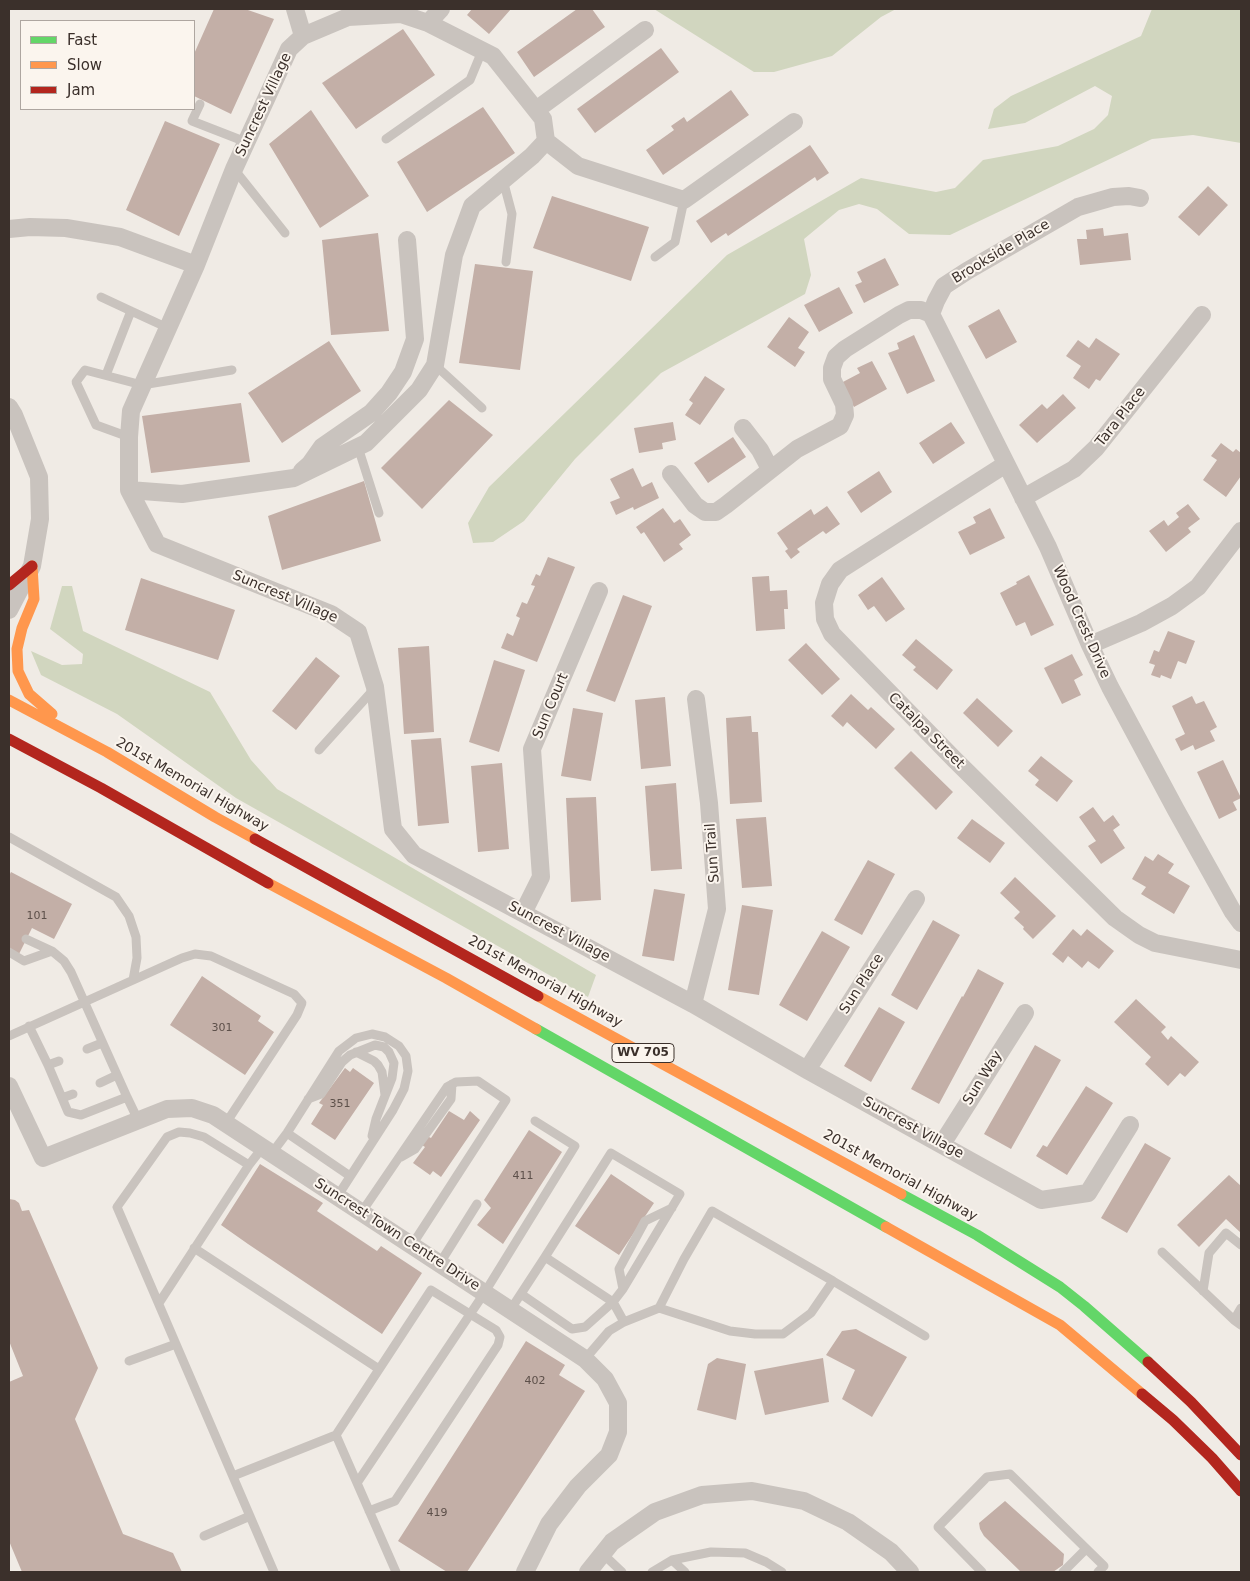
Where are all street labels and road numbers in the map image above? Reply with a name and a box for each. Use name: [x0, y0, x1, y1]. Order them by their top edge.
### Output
street label: Suncrest Village: [233, 50, 295, 160]
street label: Brookside Place: [949, 216, 1053, 288]
street label: Tara Place: [1093, 384, 1149, 450]
street label: Wood Crest Drive: [1049, 563, 1113, 681]
street label: Suncrest Village: [230, 567, 340, 627]
street label: Sun Court: [530, 671, 572, 741]
street label: Catalpa Street: [884, 689, 968, 773]
street label: 201st Memorial Highway: [112, 734, 272, 836]
street label: Sun Trail: [703, 823, 723, 883]
street label: Suncrest Village: [505, 898, 613, 966]
street label: 201st Memorial Highway: [465, 932, 625, 1032]
street label: Sun Place: [836, 951, 888, 1017]
road number: WV 705: [612, 1044, 674, 1062]
street label: Sun Way: [960, 1048, 1006, 1108]
street label: Suncrest Village: [860, 1093, 966, 1163]
street label: 201st Memorial Highway: [820, 1126, 980, 1226]
street label: Suncrest Town Centre Drive: [311, 1175, 483, 1295]

